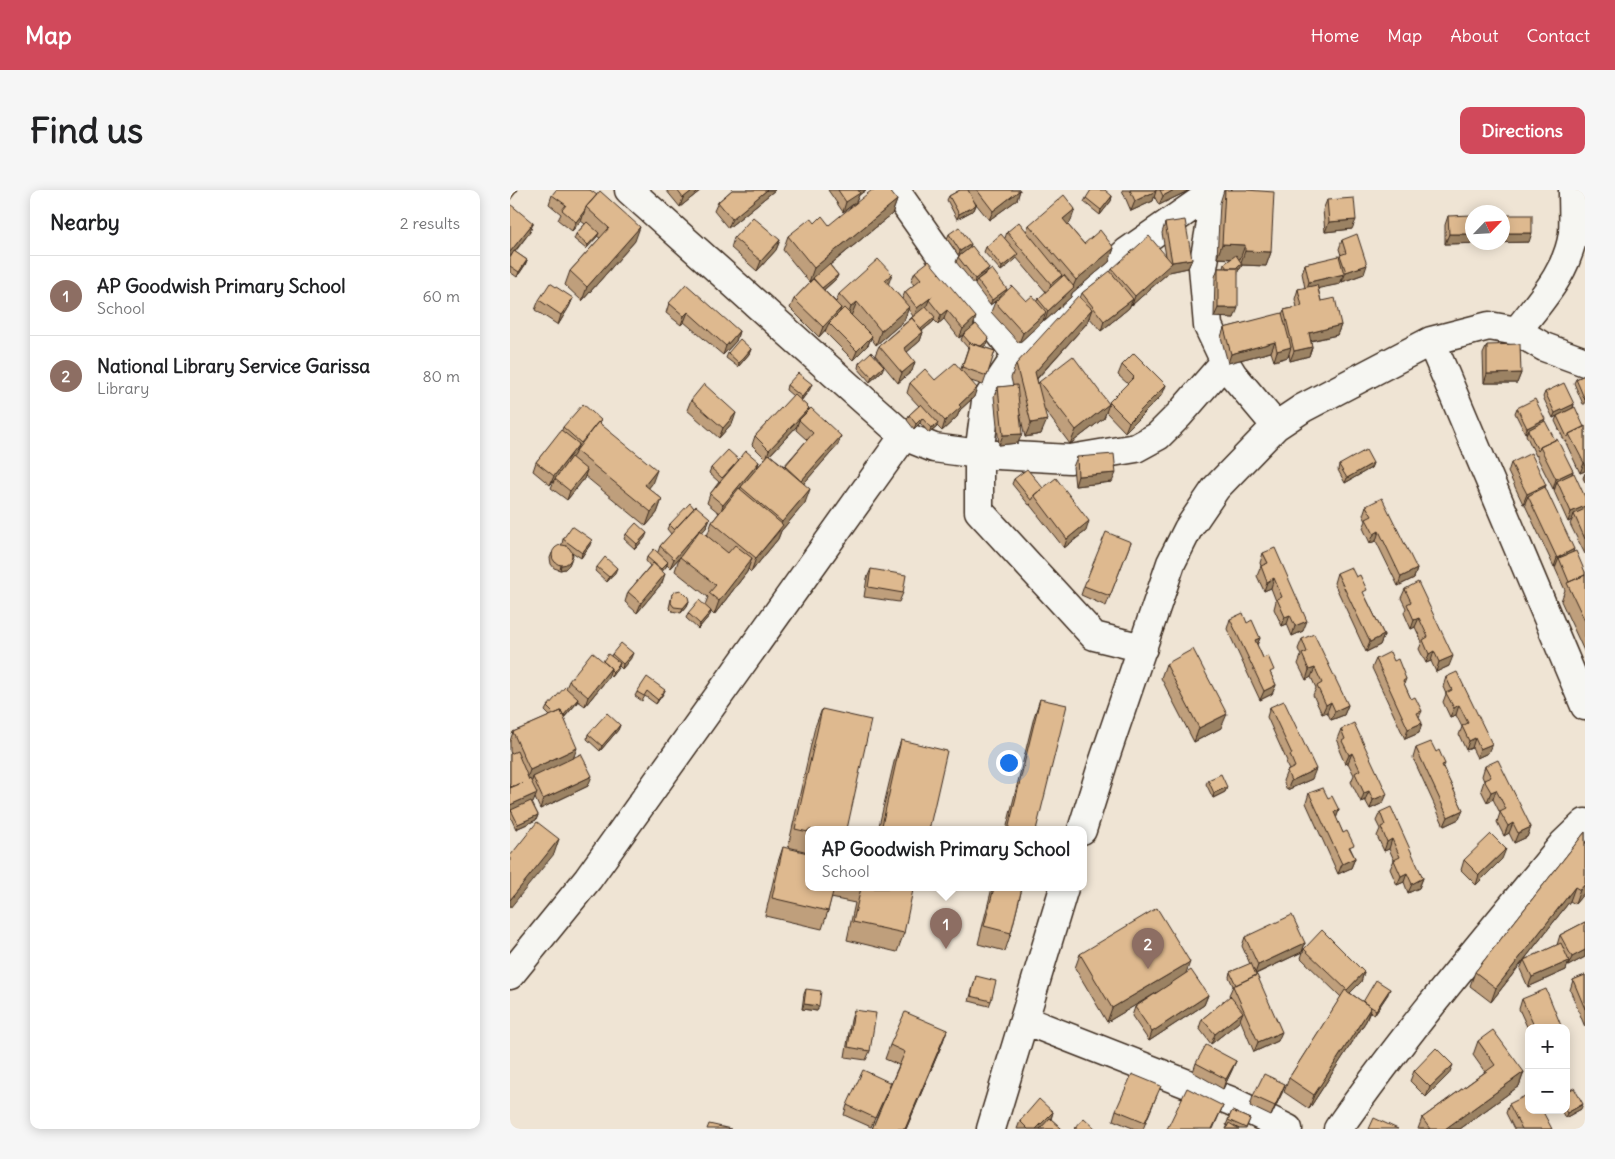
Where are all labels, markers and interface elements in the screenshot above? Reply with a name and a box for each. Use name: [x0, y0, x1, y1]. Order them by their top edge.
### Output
text: Map: [25, 20, 72, 50]
text: Home: [1311, 24, 1359, 47]
text: Map: [1387, 24, 1422, 47]
text: About: [1450, 24, 1498, 47]
text: Contact: [1526, 24, 1590, 47]
button: Directions: [1460, 107, 1585, 154]
text: Find us: [30, 108, 143, 152]
north arrow: [1465, 205, 1510, 250]
text: Nearby: [50, 209, 120, 236]
text: 2 results: [400, 213, 460, 233]
text: AP Goodwish Primary School: [97, 274, 346, 298]
text: 1: [63, 286, 69, 306]
text: 60 m: [422, 286, 460, 306]
text: School: [97, 298, 145, 318]
text: National Library Service Garissa: [97, 354, 370, 378]
text: 2: [62, 366, 70, 386]
text: 80 m: [422, 366, 460, 386]
text: Library: [97, 378, 149, 398]
your location: [996, 750, 1022, 776]
popup: [805, 826, 1087, 891]
text: AP Goodwish Primary School: [822, 837, 1070, 861]
text: School: [822, 861, 870, 881]
pin: 1: [930, 908, 962, 949]
pin: 2: [1132, 928, 1164, 969]
map controls: [1525, 1024, 1570, 1114]
button: +: [1525, 1024, 1570, 1069]
button: −: [1525, 1069, 1570, 1114]

